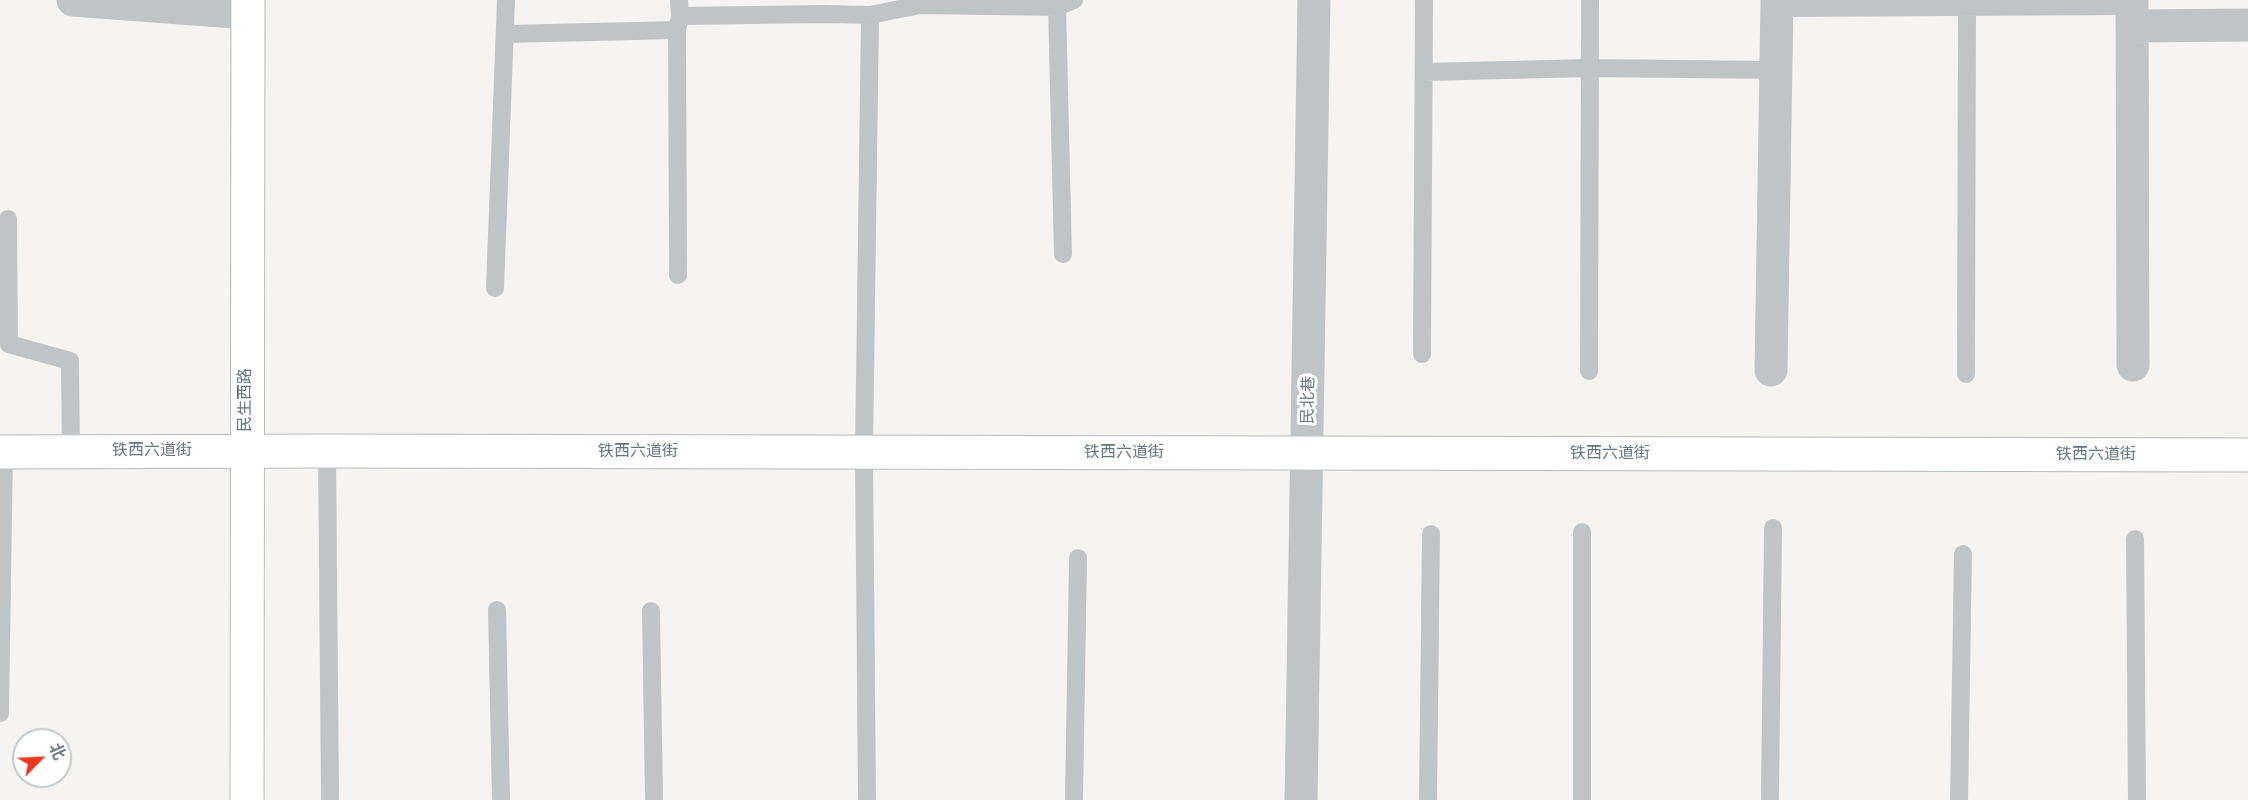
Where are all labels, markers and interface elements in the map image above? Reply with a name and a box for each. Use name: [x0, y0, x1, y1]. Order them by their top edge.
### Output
street label: 民生西路: [236, 368, 256, 432]
street label: 民北巷: [1299, 376, 1319, 424]
street label: 铁西六道街: [112, 441, 192, 461]
street label: 铁西六道街: [598, 442, 678, 462]
street label: 铁西六道街: [1084, 443, 1164, 463]
street label: 铁西六道街: [1570, 444, 1650, 464]
street label: 铁西六道街: [2056, 445, 2136, 465]
north arrow: [12, 728, 72, 788]
text: 北: [45, 740, 69, 762]

